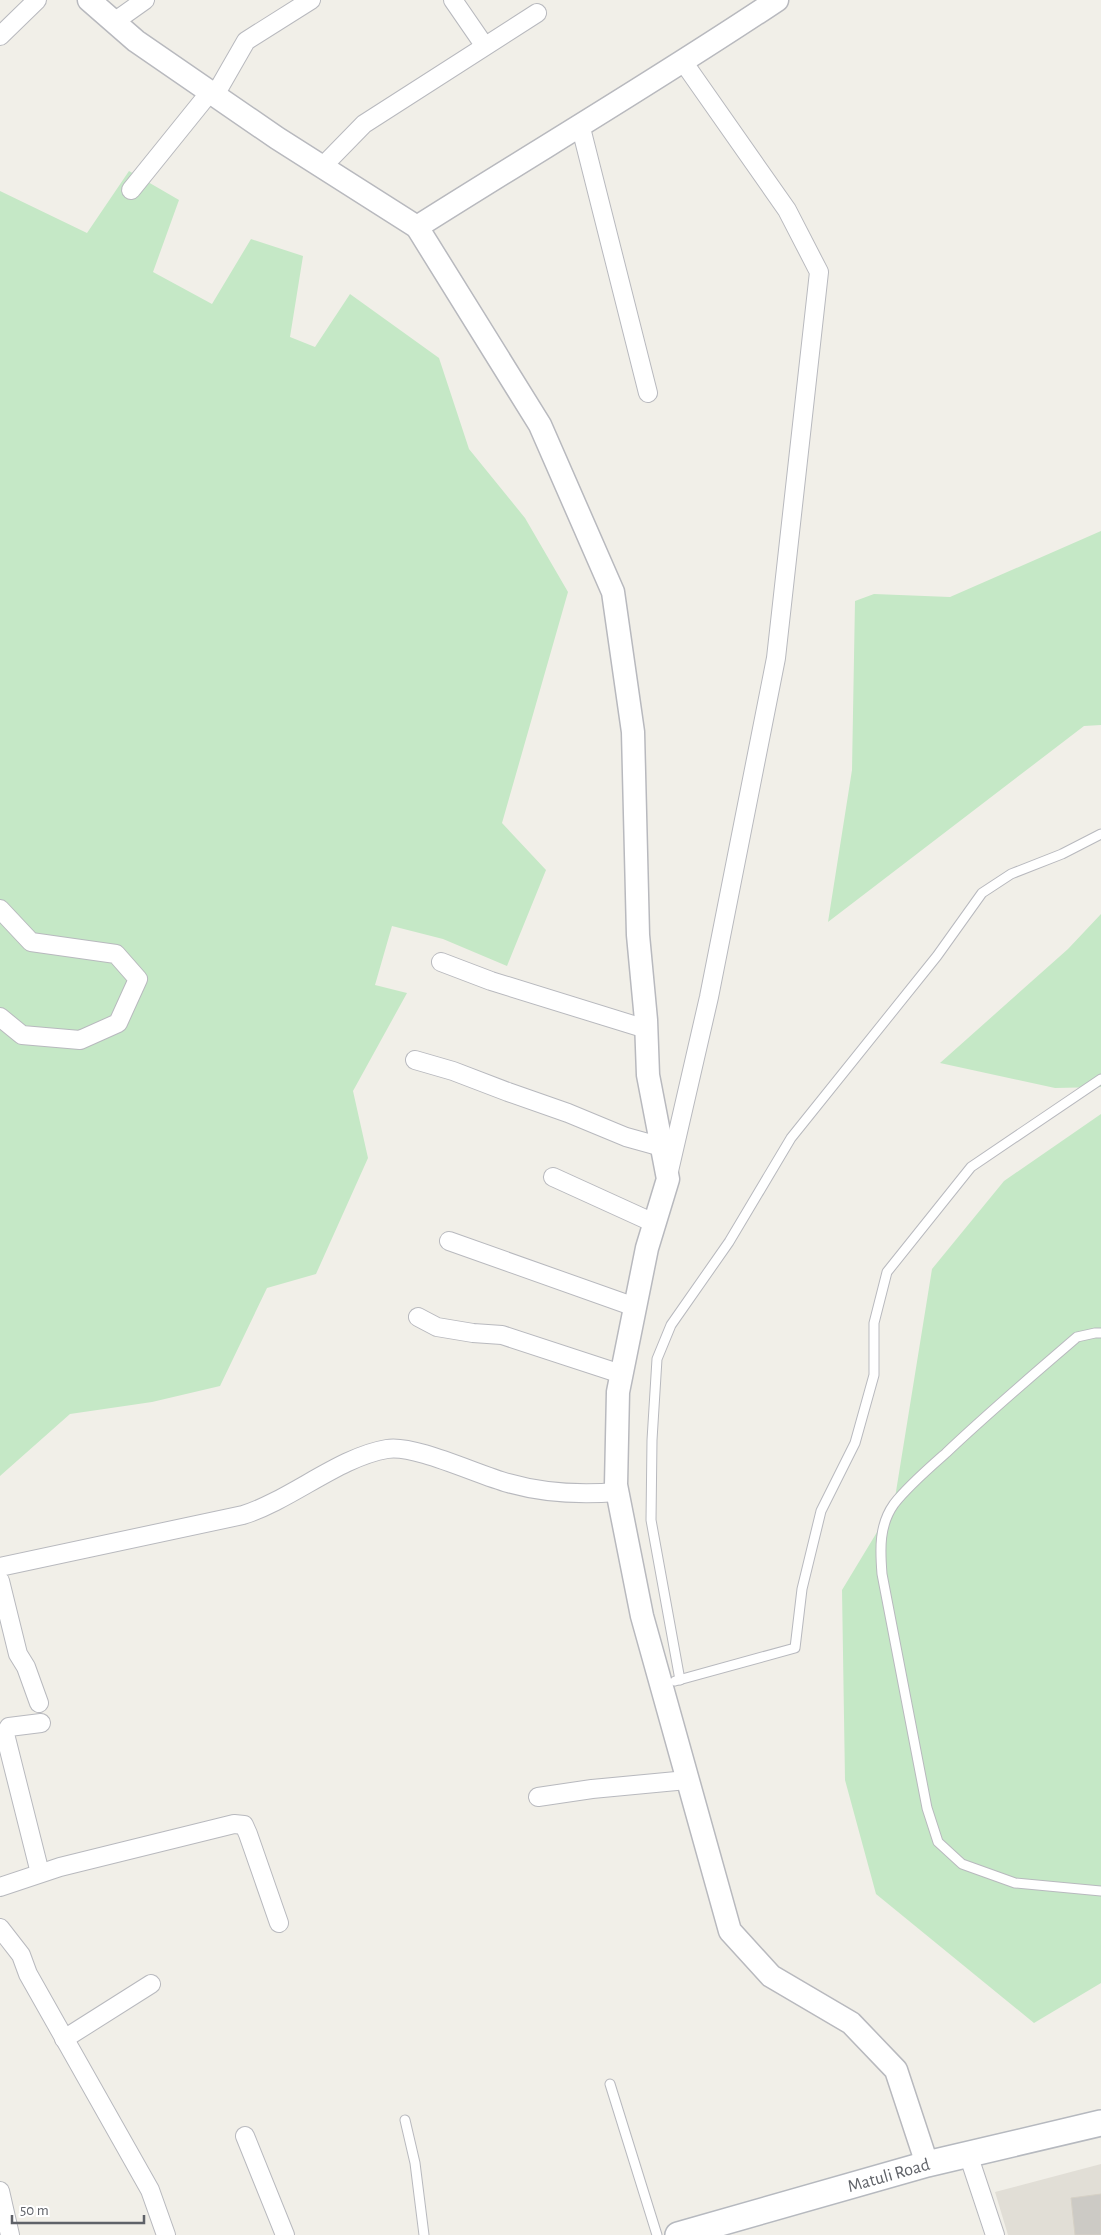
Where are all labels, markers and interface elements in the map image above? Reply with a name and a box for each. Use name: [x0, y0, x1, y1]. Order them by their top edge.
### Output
street label: Matuli Road: [846, 2156, 932, 2196]
scale bar: [12, 2192, 145, 2224]
text: 50 m: [20, 2203, 49, 2218]

